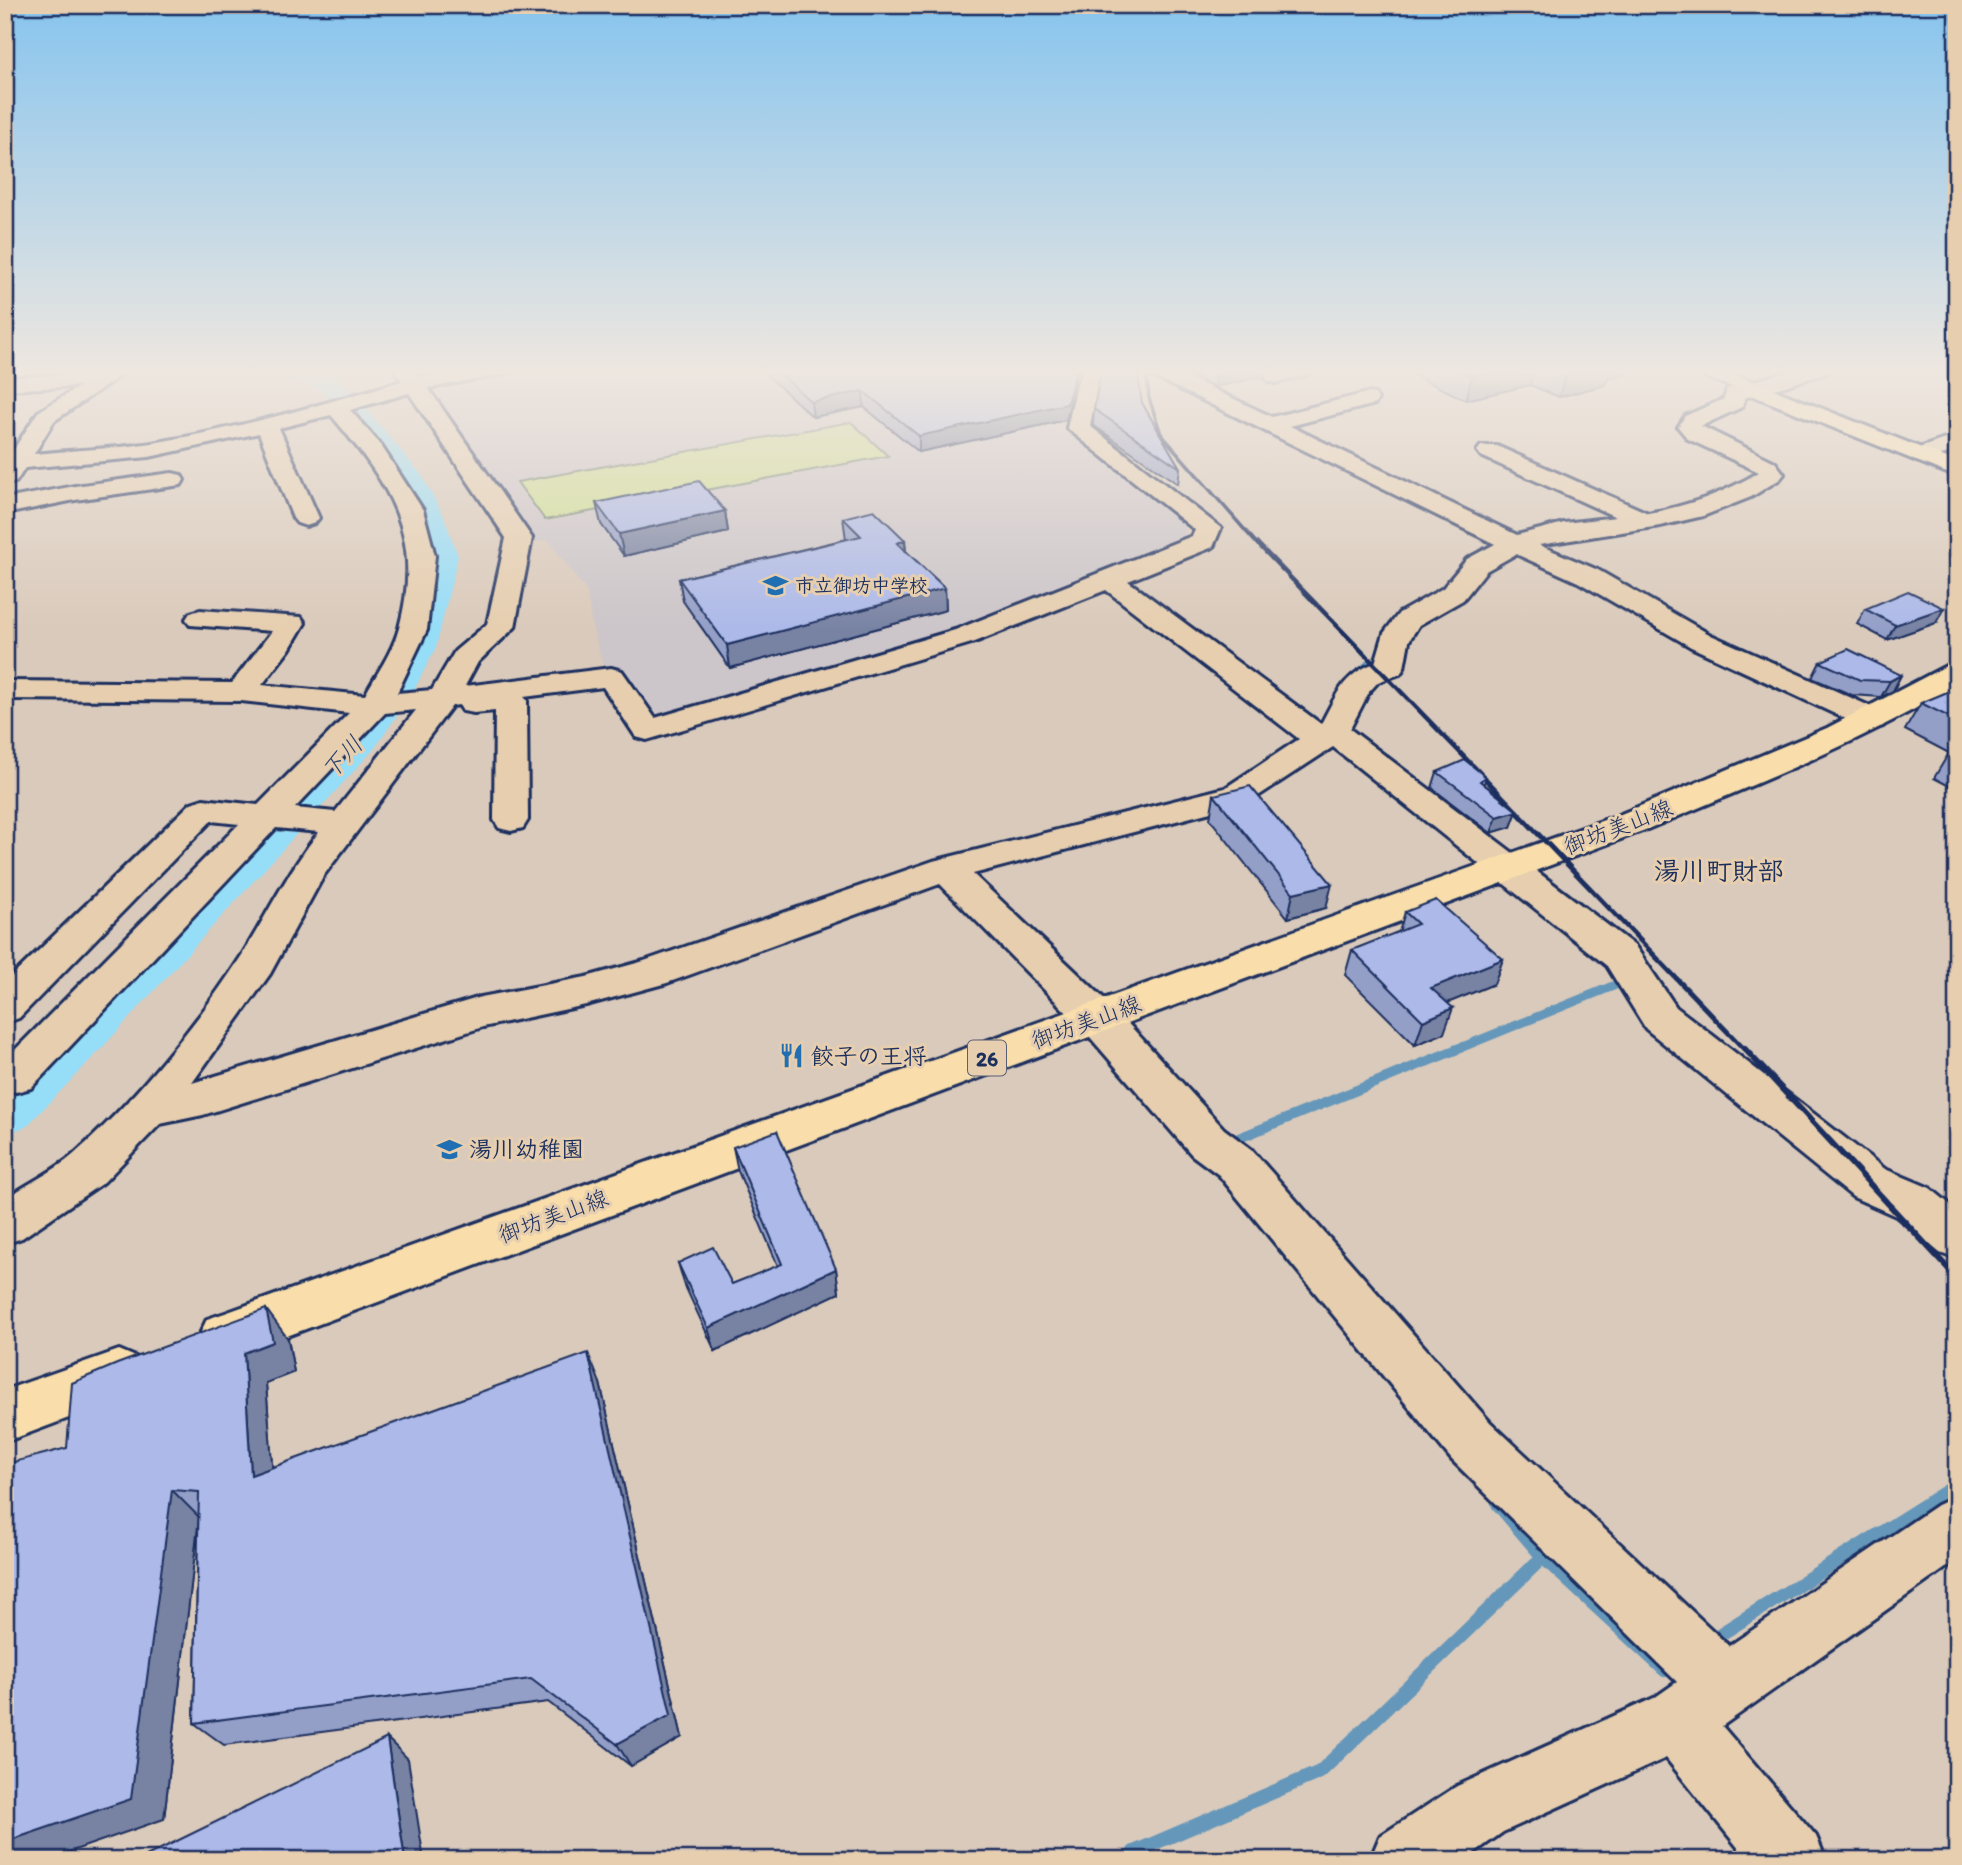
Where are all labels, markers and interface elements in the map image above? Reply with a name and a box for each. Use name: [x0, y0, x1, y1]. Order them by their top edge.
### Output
school or university icon: 市立御坊中学校: [761, 571, 789, 599]
place label: 市立御坊中学校: [795, 574, 928, 597]
water label: 下川: [315, 729, 369, 785]
street label: 御坊美山線: [1559, 793, 1677, 861]
district label: 湯川町財部: [1654, 855, 1784, 887]
street label: 御坊美山線: [1027, 989, 1145, 1055]
road number: 26: [968, 1040, 1006, 1076]
restaurant icon: 餃子の王将: [777, 1042, 805, 1070]
place label: 餃子の王将: [811, 1042, 926, 1070]
school or university icon: 湯川幼稚園: [435, 1135, 463, 1163]
place label: 湯川幼稚園: [469, 1135, 584, 1163]
street label: 御坊美山線: [494, 1183, 612, 1249]

